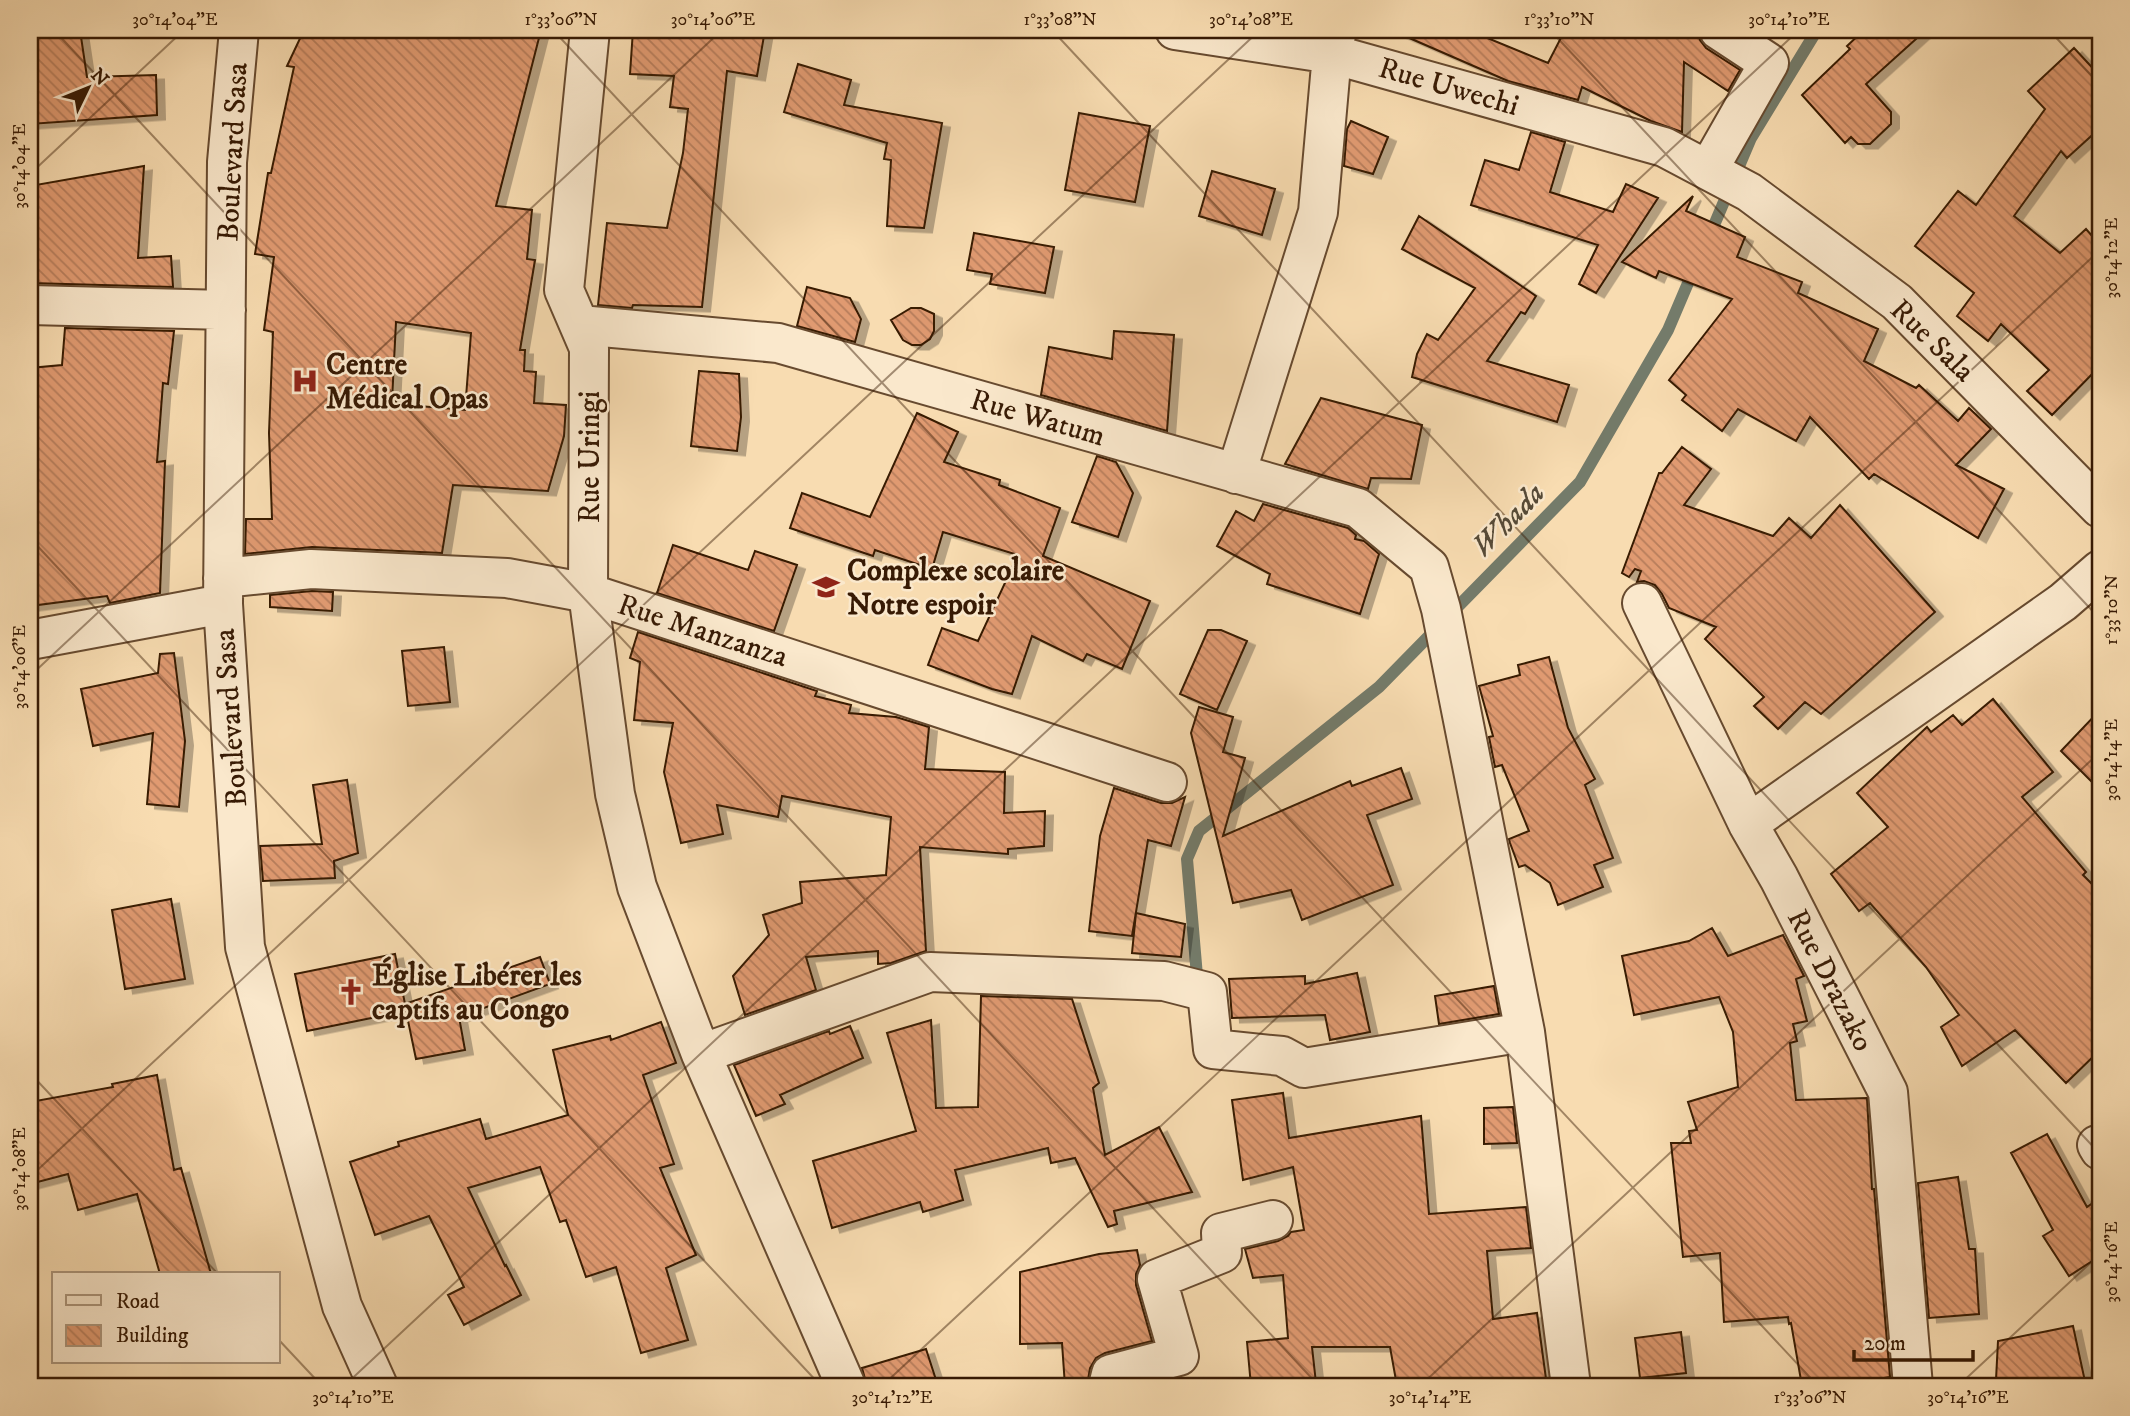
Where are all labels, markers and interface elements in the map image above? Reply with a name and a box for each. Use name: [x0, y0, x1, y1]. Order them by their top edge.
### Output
text: 30°14'04"E: [132, 9, 218, 31]
text: 1°33'06"N: [524, 9, 598, 31]
text: 30°14'06"E: [671, 9, 755, 31]
text: 1°33'08"N: [1024, 9, 1097, 31]
text: 30°14'08"E: [1209, 9, 1293, 31]
text: 1°33'10"N: [1524, 9, 1594, 31]
text: 30°14'10"E: [1748, 9, 1830, 31]
street label: Rue Uwechi: [1374, 50, 1523, 125]
north arrow: [52, 52, 122, 122]
street label: Boulevard Sasa: [210, 61, 257, 242]
text: N: [86, 64, 113, 91]
text: 30°14'04"E: [9, 123, 31, 209]
text: 30°14'12"E: [2101, 217, 2123, 298]
street label: Rue Sala: [1882, 292, 1982, 391]
place label: Centre Médical Opas: [326, 347, 488, 418]
hospital icon: Centre Médical Opas: [290, 366, 320, 396]
street label: Rue Watum: [966, 382, 1109, 455]
street label: Rue Uringi: [572, 391, 609, 523]
water label: Whada: [1463, 474, 1554, 567]
place label: Complexe scolaire Notre espoir: [847, 553, 1065, 624]
school or university icon: Complexe scolaire Notre espoir: [811, 572, 841, 602]
text: 1°33'10"N: [2101, 575, 2123, 645]
street label: Rue Manzanza: [613, 587, 792, 676]
text: 30°14'06"E: [9, 625, 31, 709]
street label: Boulevard Sasa: [207, 627, 256, 808]
text: 30°14'14"E: [2101, 719, 2123, 801]
street label: Rue Drazako: [1778, 903, 1881, 1058]
place label: Église Libérer les captifs au Congo: [372, 956, 582, 1029]
church icon: Église Libérer les captifs au Congo: [336, 977, 366, 1007]
text: 30°14'08"E: [9, 1127, 31, 1211]
text: 30°14'16"E: [2101, 1221, 2123, 1303]
legend: [52, 1272, 280, 1364]
text: Road: [116, 1289, 160, 1315]
scale bar: [1854, 1318, 1972, 1362]
text: Building: [116, 1323, 189, 1349]
text: 20 m: [1864, 1331, 1906, 1357]
text: 30°14'10"E: [312, 1387, 394, 1409]
text: 30°14'12"E: [852, 1387, 933, 1409]
text: 30°14'14"E: [1389, 1387, 1471, 1409]
text: 1°33'06"N: [1773, 1387, 1847, 1409]
text: 30°14'16"E: [1927, 1387, 2009, 1409]

